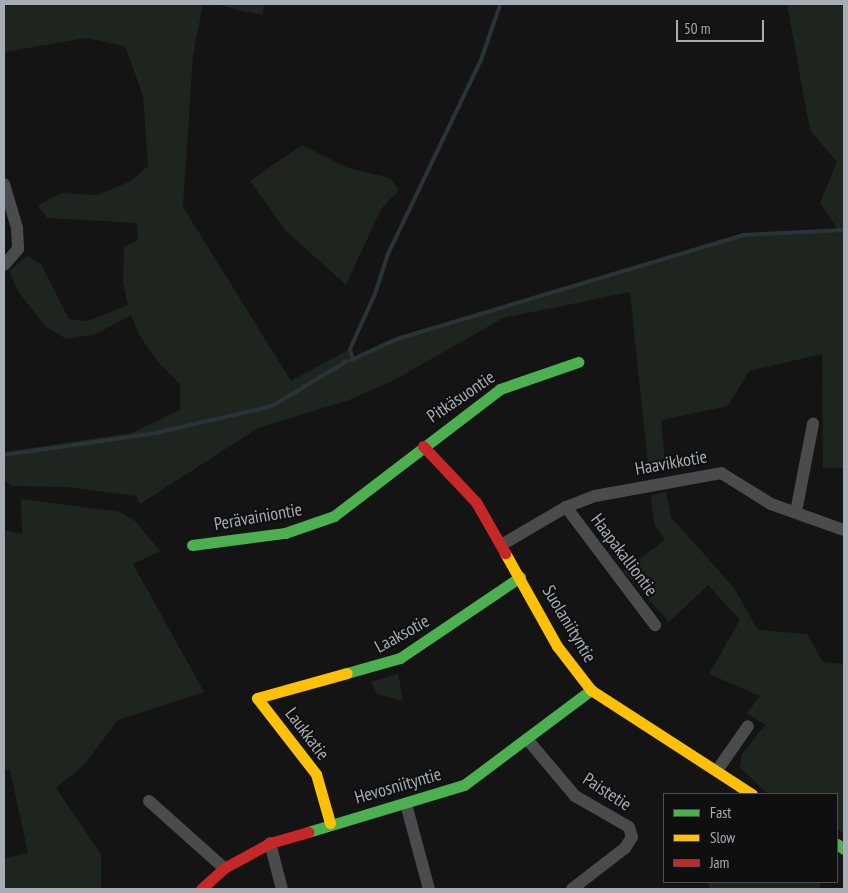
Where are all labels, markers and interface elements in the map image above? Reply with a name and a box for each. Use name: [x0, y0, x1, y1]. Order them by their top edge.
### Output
scale bar: [678, 10, 766, 42]
text: 50 m: [684, 19, 710, 38]
street label: Pitkäsuontie: [423, 367, 499, 427]
street label: Haavikkotie: [633, 446, 709, 480]
street label: Perävainiontie: [212, 499, 304, 535]
street label: Haapakalliontie: [586, 510, 662, 600]
street label: Suolaniityntie: [538, 581, 600, 667]
street label: Laaksotie: [371, 610, 433, 658]
street label: Laukkatie: [280, 704, 334, 764]
street label: Hevosniityntie: [352, 763, 444, 809]
street label: Paistetie: [579, 768, 635, 816]
legend: [663, 793, 838, 883]
text: Fast: [710, 803, 731, 822]
text: Slow: [710, 828, 735, 847]
text: Jam: [710, 853, 729, 872]

